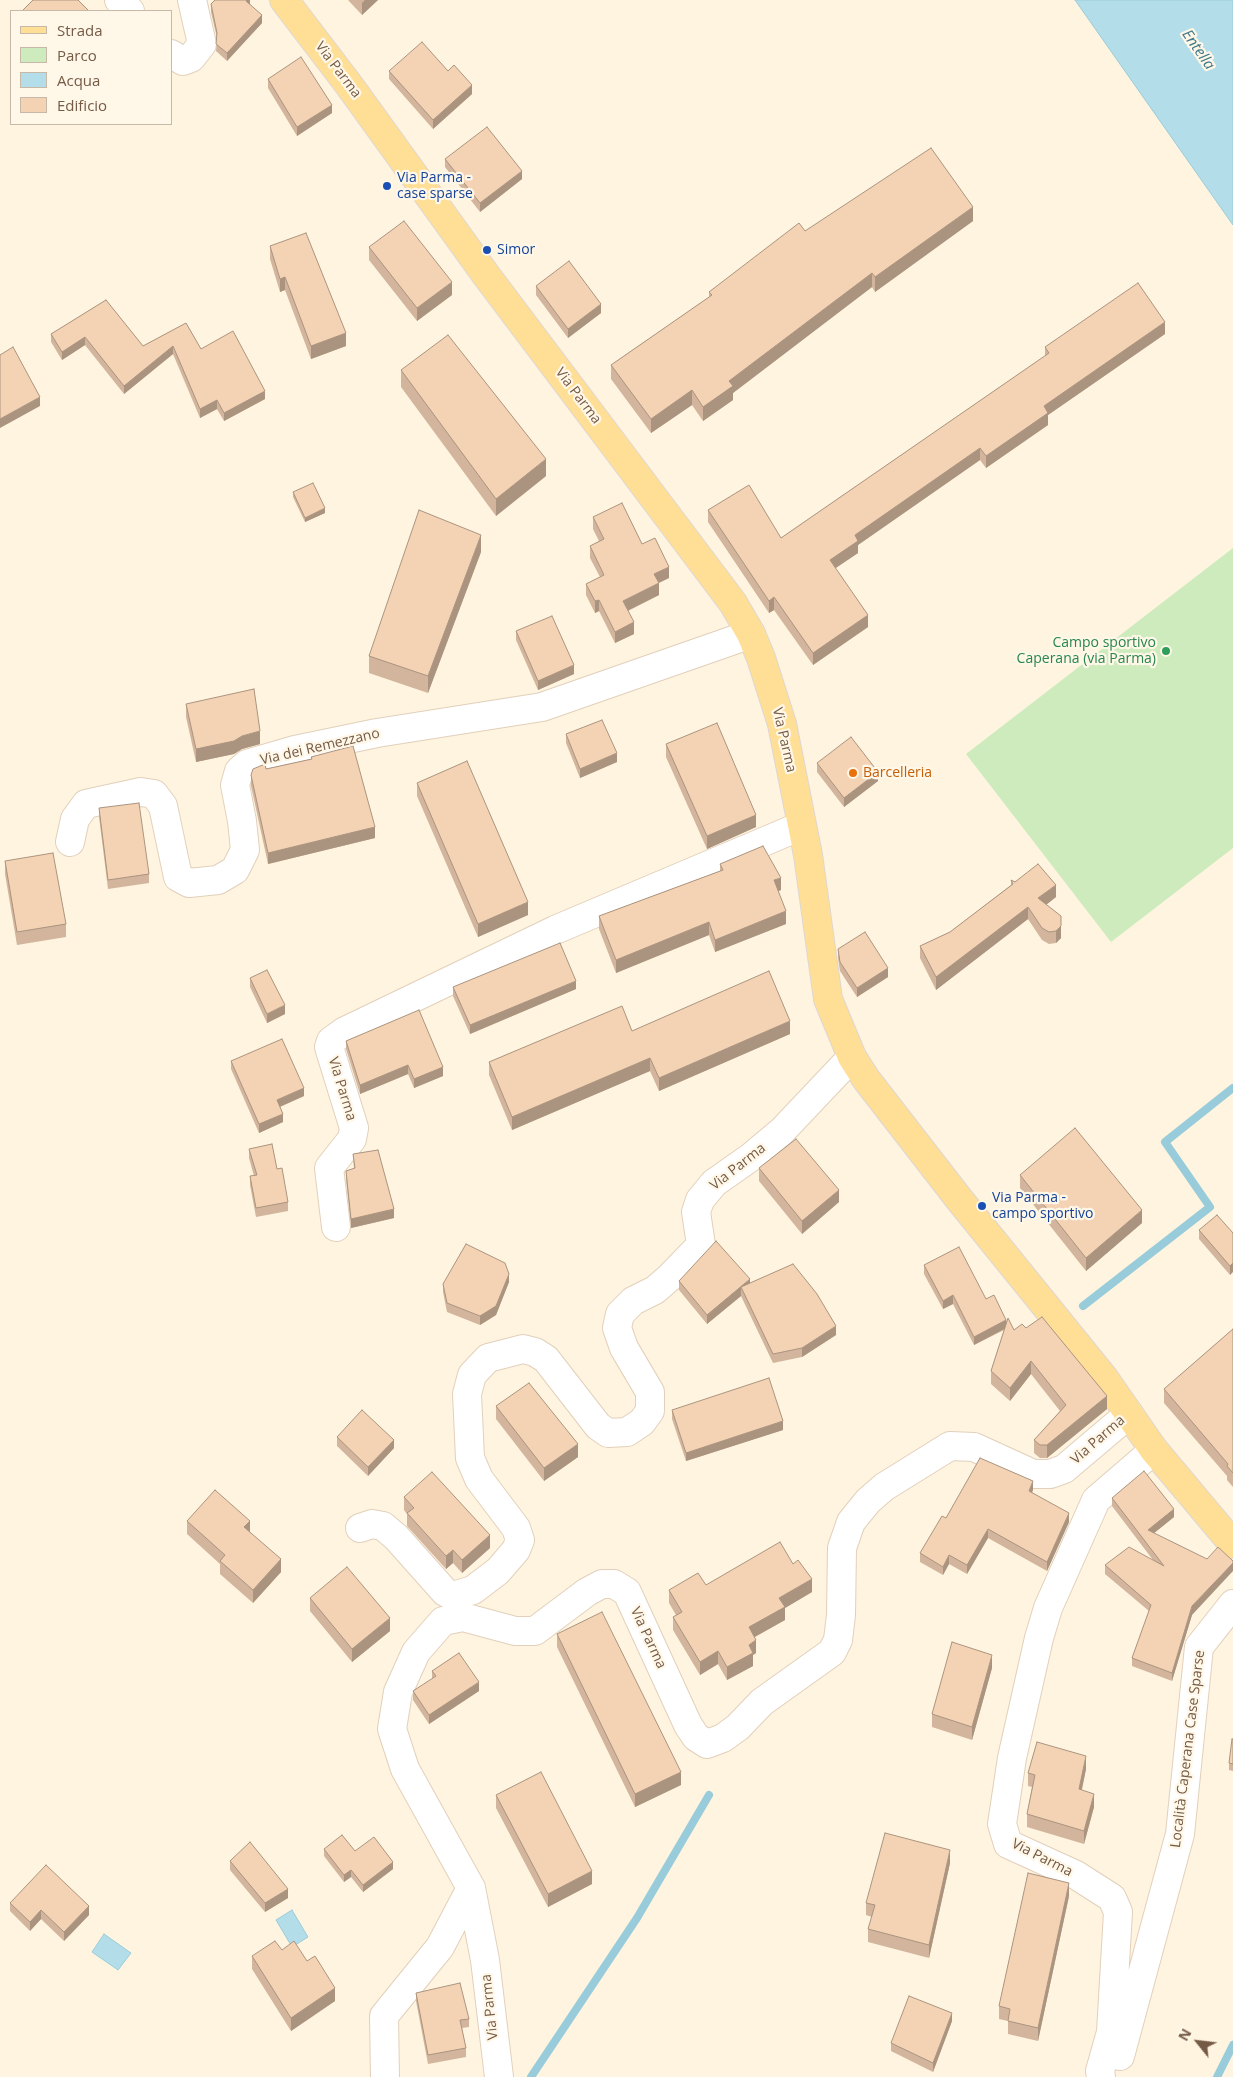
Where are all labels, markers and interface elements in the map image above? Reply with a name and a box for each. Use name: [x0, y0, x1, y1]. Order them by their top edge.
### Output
legend: [10, 10, 172, 125]
text: Strada: [57, 20, 103, 40]
water label: Entella: [1178, 26, 1218, 74]
street label: Via Parma: [311, 39, 365, 101]
text: Parco: [57, 45, 97, 65]
text: Acqua: [57, 70, 100, 90]
text: Edificio: [57, 95, 107, 115]
place label: Via Parma - case sparse: [397, 170, 473, 202]
marker: Via Parma - case sparse: [381, 180, 393, 192]
place label: Simor: [497, 242, 535, 258]
marker: Simor: [481, 244, 493, 256]
street label: Via Parma: [551, 365, 605, 427]
place label: Campo sportivo Caperana (via Parma): [1017, 635, 1156, 668]
marker: Campo sportivo Caperana (via Parma): [1160, 645, 1172, 657]
street label: Via Parma: [768, 706, 800, 774]
street label: Via dei Remezzano: [259, 725, 381, 769]
place label: Barcelleria: [863, 765, 932, 781]
marker: Barcelleria: [847, 767, 859, 779]
street label: Via Parma: [324, 1055, 360, 1123]
street label: Via Parma: [707, 1140, 769, 1194]
place label: Via Parma - campo sportivo: [992, 1190, 1093, 1222]
marker: Via Parma - campo sportivo: [976, 1200, 988, 1212]
street label: Via Parma: [1068, 1412, 1128, 1468]
street label: Via Parma: [626, 1605, 670, 1671]
street label: Località Caperana Case Sparse: [1168, 1649, 1208, 1849]
street label: Via Parma: [1009, 1836, 1075, 1880]
street label: Via Parma: [478, 1973, 502, 2041]
north arrow: [1173, 2017, 1223, 2067]
text: N: [1173, 2025, 1196, 2044]

